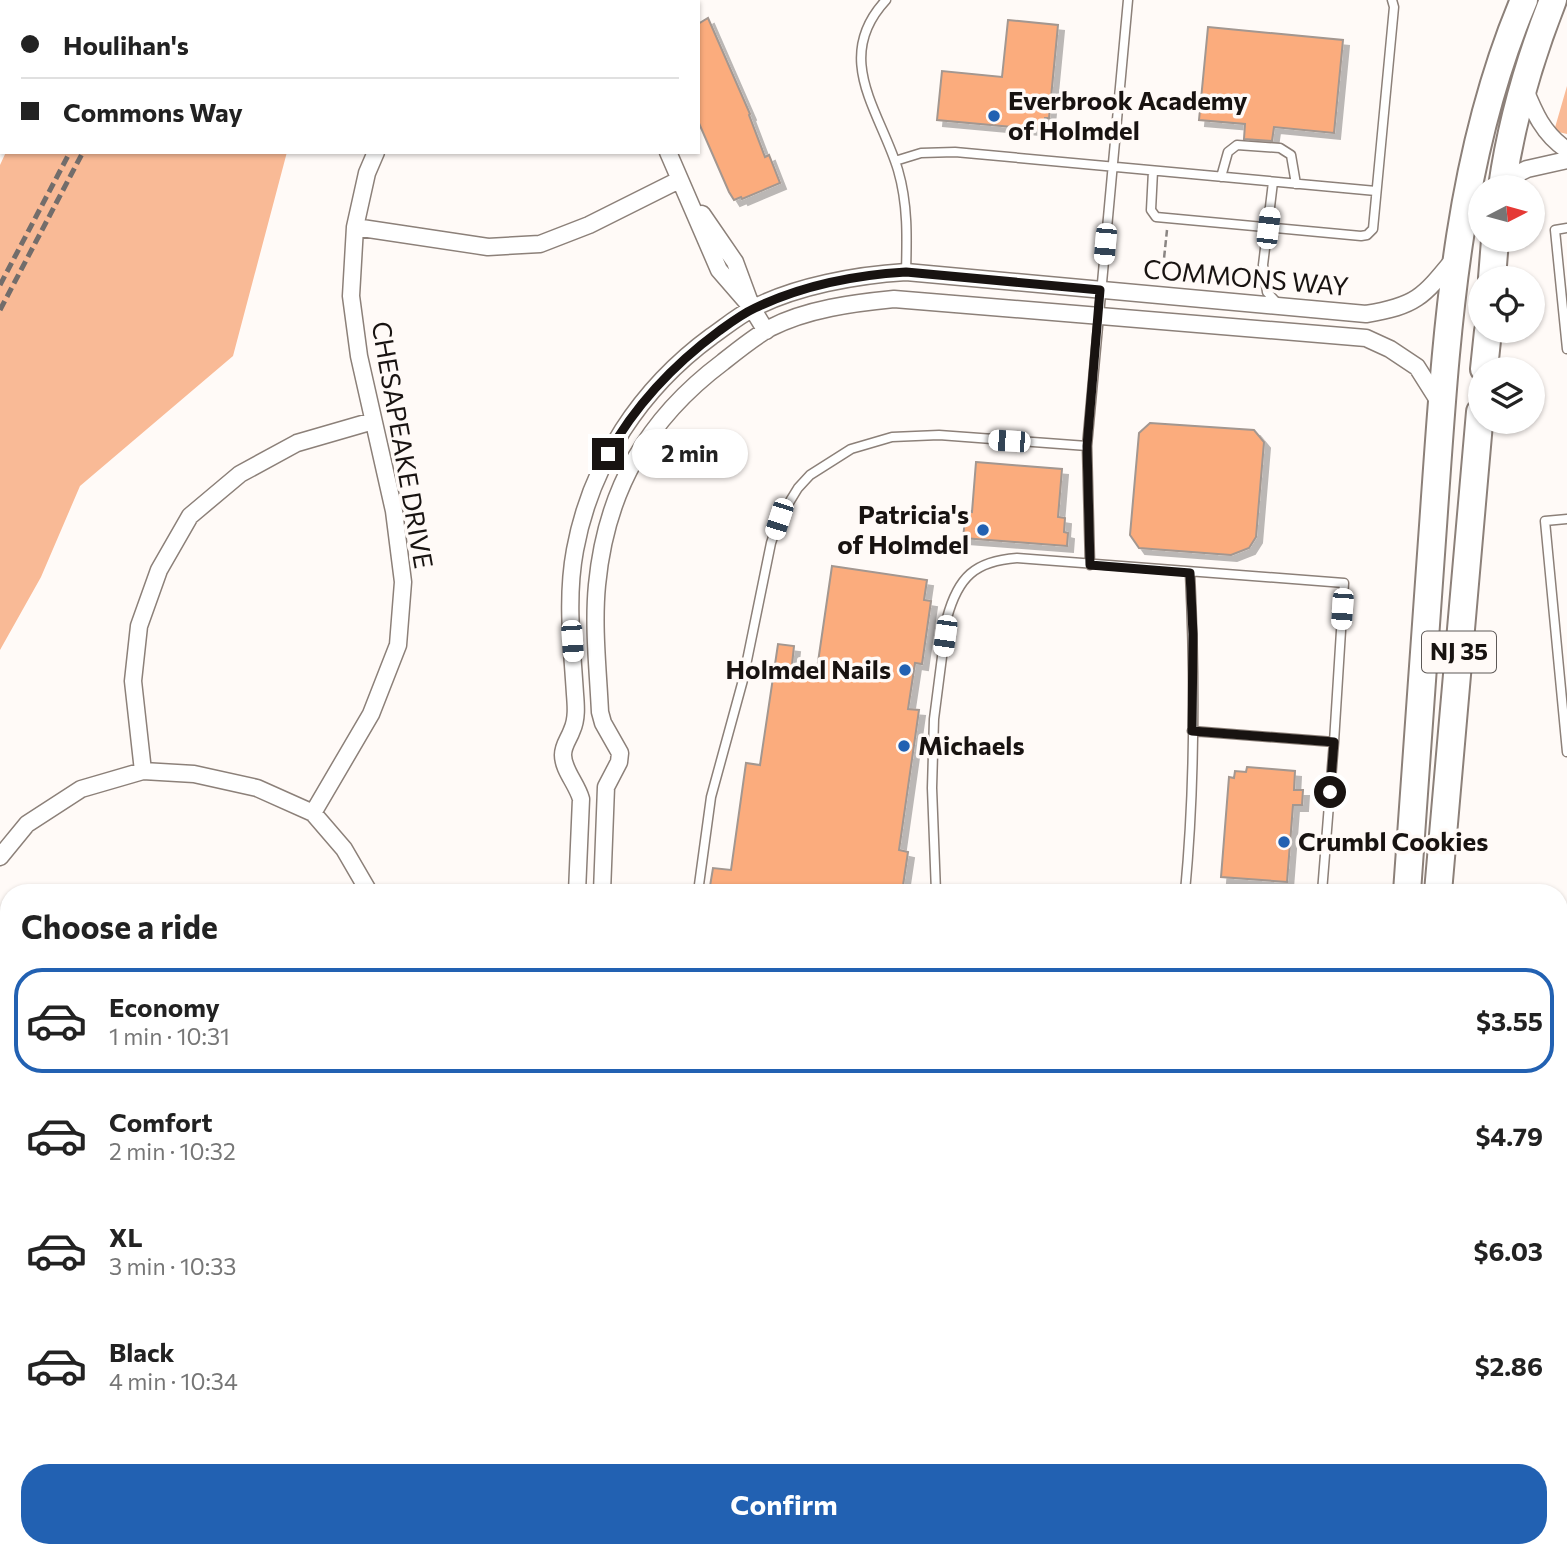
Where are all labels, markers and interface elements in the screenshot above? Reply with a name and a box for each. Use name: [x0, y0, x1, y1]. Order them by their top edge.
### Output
text: Houlihan's: [63, 29, 189, 60]
place label: Everbrook Academy of Holmdel: [1008, 84, 1247, 145]
text: Commons Way: [63, 96, 243, 127]
marker: Everbrook Academy of Holmdel: [986, 108, 1002, 124]
north arrow: [1468, 175, 1545, 252]
map controls: [1468, 175, 1545, 434]
car: [1256, 206, 1281, 250]
car: [1093, 222, 1118, 266]
street label: COMMONS WAY: [1142, 252, 1350, 301]
button: locate: [1468, 266, 1545, 343]
street label: CHESAPEAKE DRIVE: [366, 319, 440, 571]
button: layers: [1468, 357, 1545, 434]
car: [988, 429, 1031, 453]
callout: 2 min: [632, 430, 748, 478]
route end: [592, 438, 624, 470]
text: 2 min: [661, 439, 719, 467]
car: [763, 496, 796, 542]
place label: Patricia's of Holmdel: [837, 498, 969, 559]
marker: Patricia's of Holmdel: [975, 522, 991, 538]
car: [1331, 587, 1354, 631]
car: [932, 614, 959, 658]
car: [561, 619, 584, 663]
road number: NJ 35: [1422, 632, 1496, 672]
place label: Holmdel Nails: [726, 653, 891, 684]
marker: Holmdel Nails: [897, 662, 913, 678]
place label: Michaels: [918, 729, 1025, 760]
marker: Michaels: [896, 738, 912, 754]
route start: [1314, 776, 1346, 808]
place label: Crumbl Cookies: [1298, 825, 1488, 856]
marker: Crumbl Cookies: [1276, 834, 1292, 850]
text: Choose a ride: [21, 906, 218, 946]
icon: car: [25, 989, 88, 1052]
text: Economy: [109, 991, 220, 1022]
text: $3.55: [1476, 1005, 1543, 1036]
text: 1 min · 10:31: [109, 1022, 230, 1050]
icon: car: [25, 1104, 88, 1167]
text: Comfort: [109, 1106, 212, 1137]
text: $4.79: [1475, 1120, 1543, 1151]
text: 2 min · 10:32: [109, 1137, 236, 1165]
icon: car: [25, 1219, 88, 1282]
text: XL: [109, 1221, 143, 1252]
text: $6.03: [1474, 1235, 1543, 1266]
text: 3 min · 10:33: [109, 1252, 236, 1280]
icon: car: [25, 1334, 88, 1397]
text: Black: [109, 1336, 175, 1367]
text: $2.86: [1475, 1350, 1543, 1381]
text: 4 min · 10:34: [109, 1367, 238, 1395]
button: Confirm: [21, 1464, 1547, 1544]

